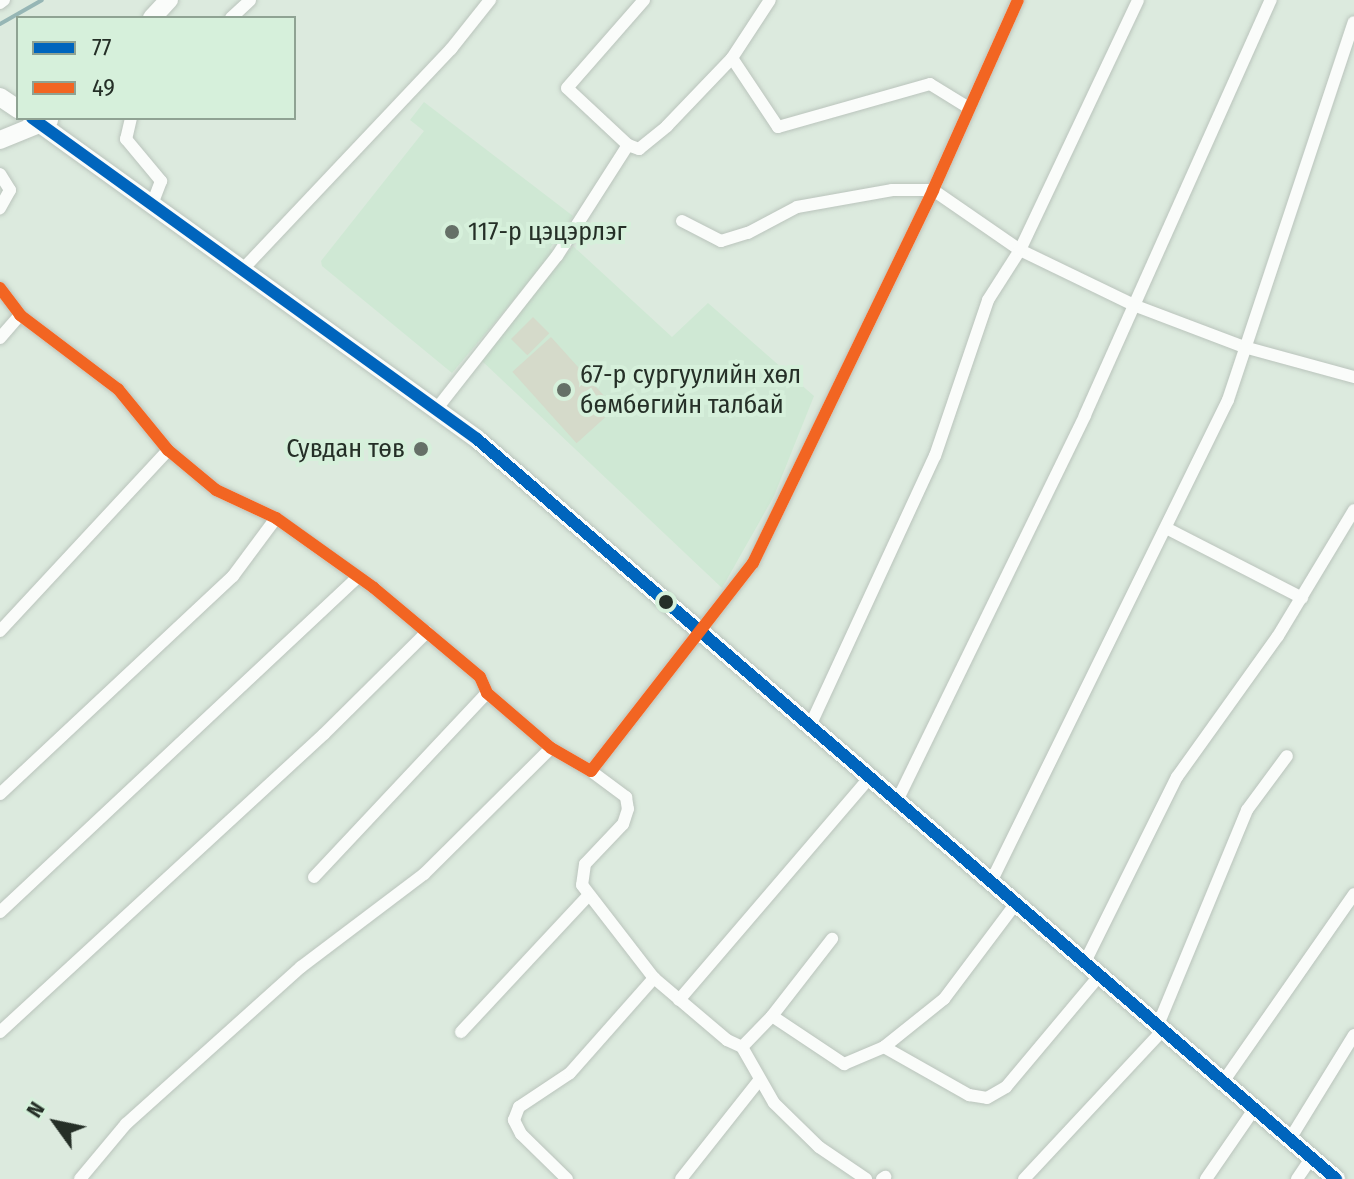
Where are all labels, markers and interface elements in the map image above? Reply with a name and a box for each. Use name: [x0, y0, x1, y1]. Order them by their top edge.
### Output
legend: [16, 16, 296, 120]
text: 77: [92, 34, 112, 62]
text: 49: [92, 74, 115, 102]
place label: 117-р цэцэрлэг: [468, 216, 627, 248]
marker: 117-р цэцэрлэг: [443, 223, 461, 241]
place label: 67-р сургуулийн хөл бөмбөгийн талбай: [580, 359, 801, 420]
marker: 67-р сургуулийн хөл бөмбөгийн талбай: [555, 381, 573, 399]
place label: Сувдан төв: [286, 433, 405, 465]
marker: Сувдан төв: [412, 440, 430, 458]
unlabelled marker: [658, 594, 674, 610]
north arrow: [16, 1083, 96, 1163]
text: N: [21, 1097, 50, 1123]

